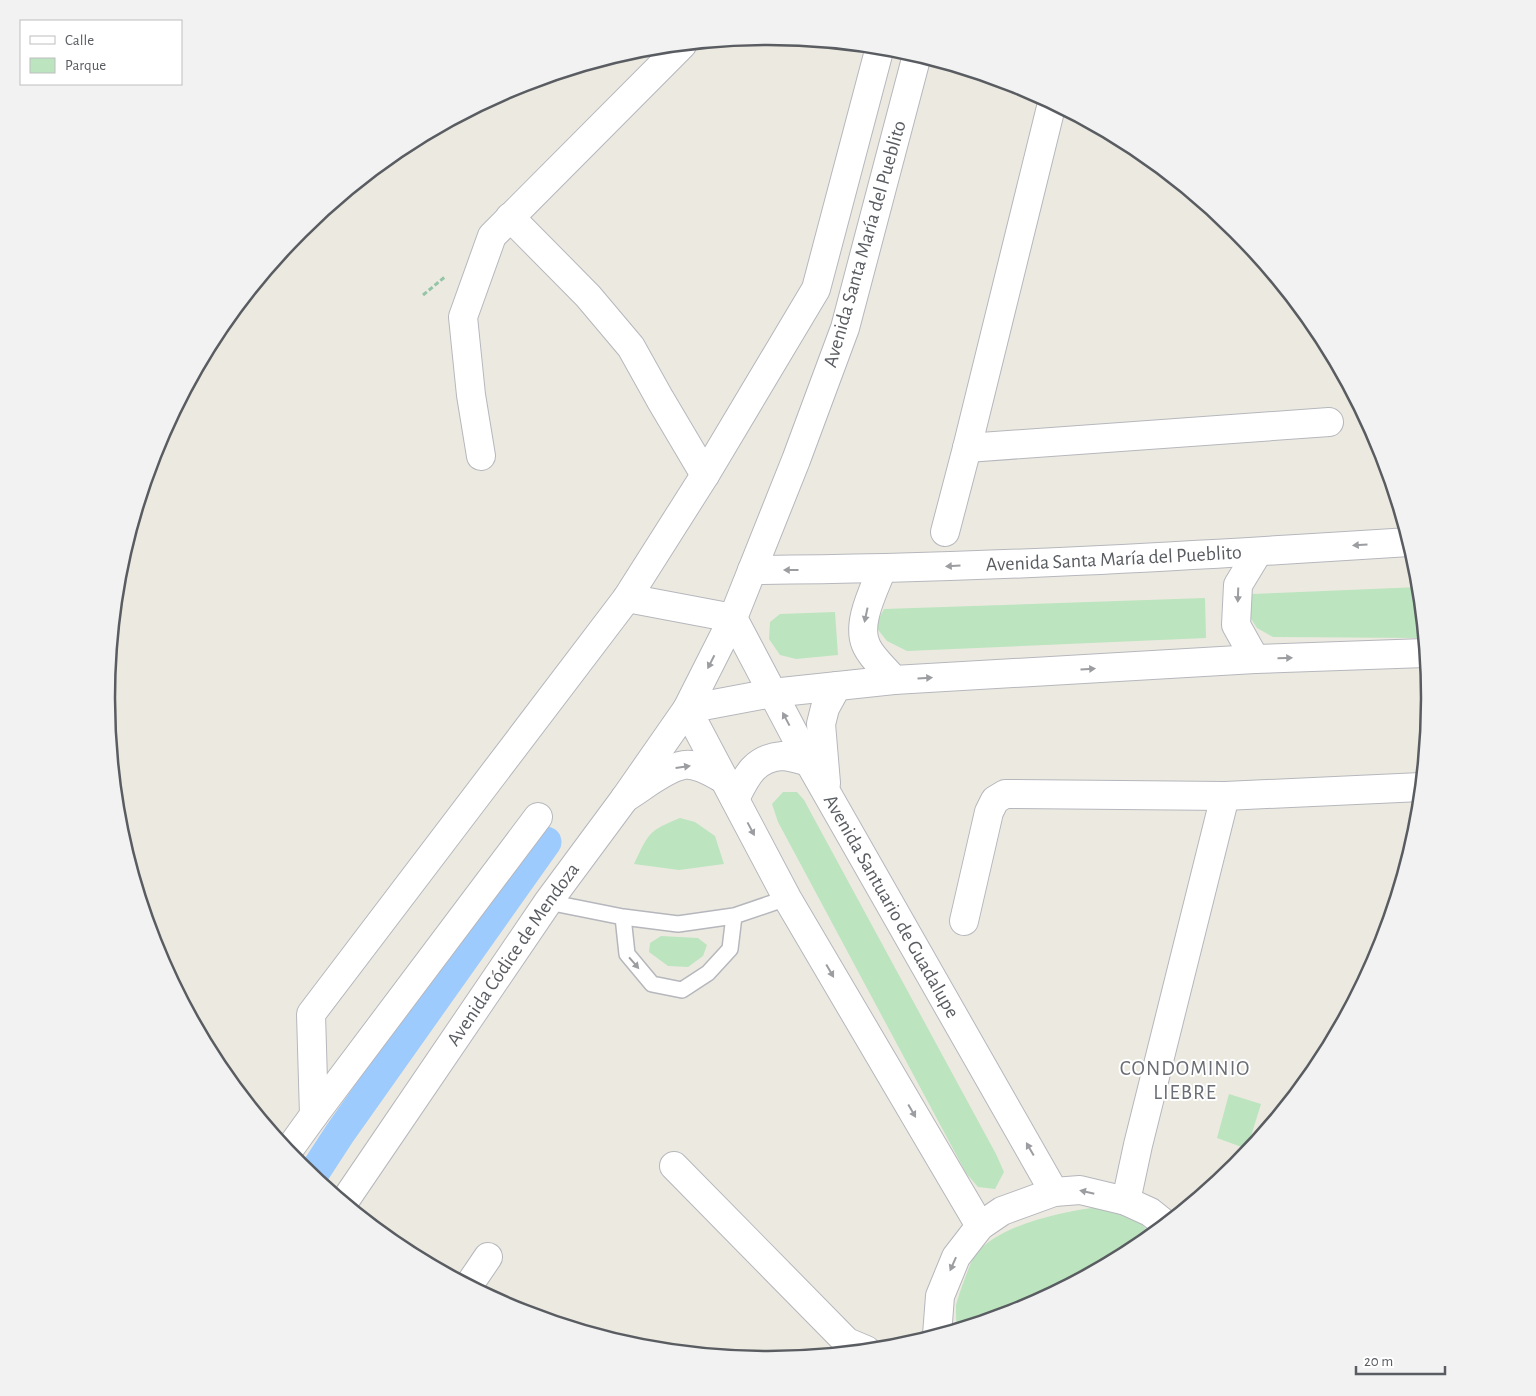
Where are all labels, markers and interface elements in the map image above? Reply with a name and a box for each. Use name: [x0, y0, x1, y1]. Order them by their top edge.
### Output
legend: [20, 20, 182, 85]
text: Calle: [65, 33, 94, 48]
text: Parque: [65, 58, 106, 73]
street label: Avenida Santa María del Pueblito: [820, 118, 910, 370]
street label: Avenida Santa María del Pueblito: [986, 542, 1242, 575]
one-way arrow: [1352, 542, 1368, 550]
one-way arrow: [945, 562, 961, 570]
one-way arrow: [783, 566, 799, 574]
one-way arrow: [1233, 587, 1241, 603]
one-way arrow: [862, 608, 870, 623]
one-way arrow: [1277, 654, 1293, 662]
one-way arrow: [707, 655, 715, 669]
one-way arrow: [1080, 664, 1096, 672]
one-way arrow: [918, 673, 934, 681]
one-way arrow: [782, 711, 790, 726]
one-way arrow: [675, 763, 691, 771]
street label: Avenida Santuario de Guadalupe: [820, 791, 963, 1021]
one-way arrow: [747, 822, 755, 836]
street label: Avenida Códice de Mendoza: [443, 859, 583, 1049]
one-way arrow: [628, 956, 640, 968]
one-way arrow: [826, 964, 835, 977]
district label: CONDOMINIO LIEBRE: [1120, 1058, 1250, 1103]
one-way arrow: [908, 1105, 917, 1118]
one-way arrow: [1026, 1142, 1034, 1157]
one-way arrow: [1080, 1188, 1095, 1196]
one-way arrow: [949, 1257, 957, 1271]
scale bar: [1356, 1344, 1445, 1376]
text: 20 m: [1364, 1354, 1393, 1369]

